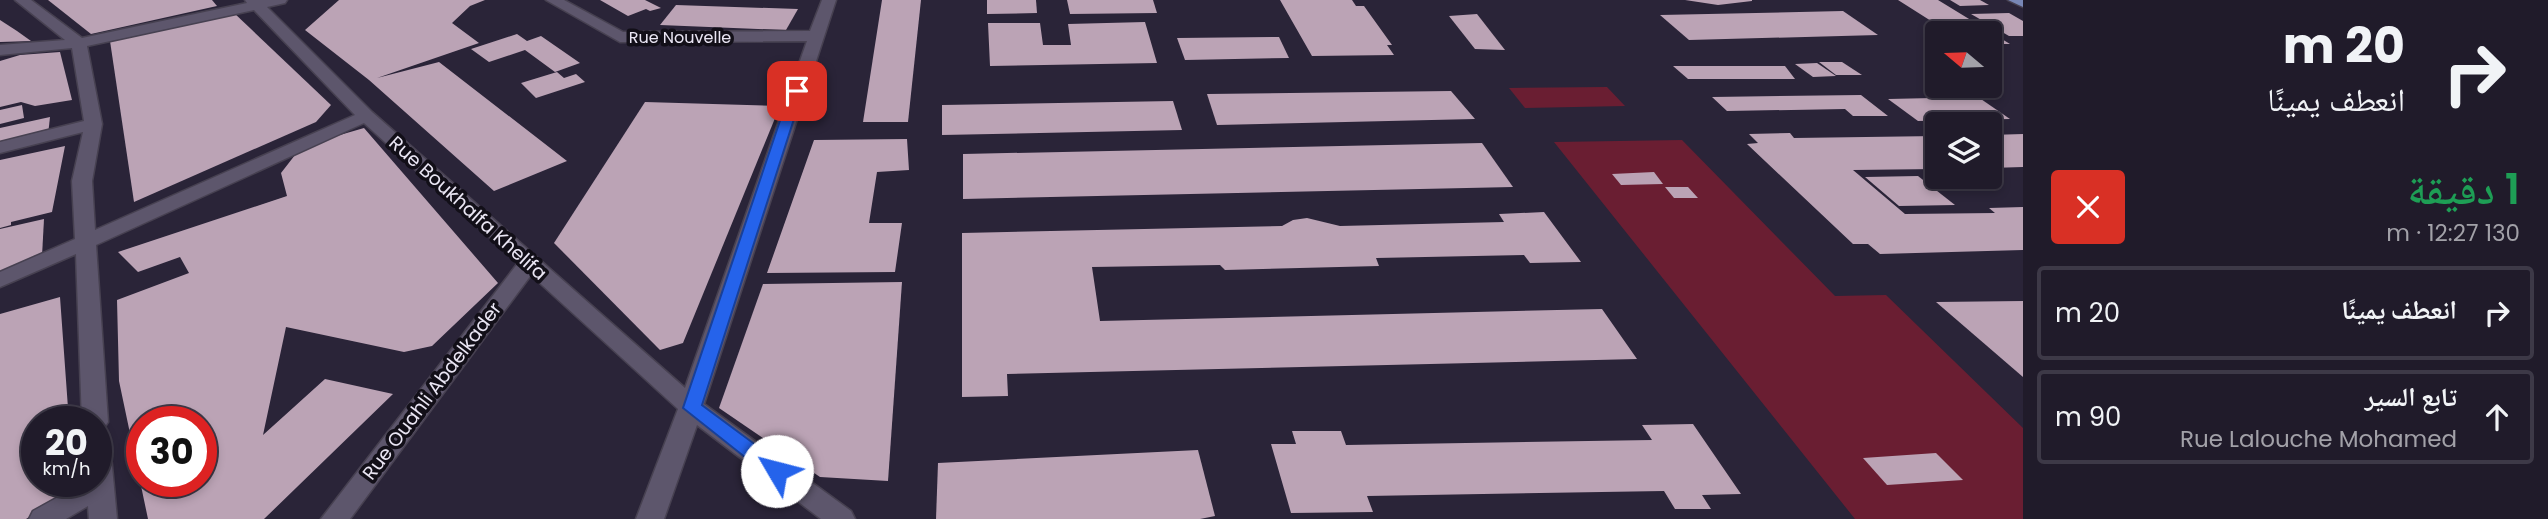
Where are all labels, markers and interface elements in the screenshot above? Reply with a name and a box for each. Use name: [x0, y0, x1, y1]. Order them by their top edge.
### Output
text: 20 m: [2283, 12, 2405, 80]
north arrow: [1925, 21, 2002, 98]
map controls: [1925, 21, 2002, 189]
street label: Rue Nouvelle: [629, 26, 731, 49]
icon: right: [2429, 28, 2520, 119]
pin: [767, 61, 827, 121]
icon: arrive: [778, 72, 816, 110]
text: انعطف يمينًا: [2267, 77, 2405, 122]
button: layers: [1925, 112, 2002, 189]
street label: Rue Boukhalfa Khelifa: [383, 130, 553, 286]
text: 1 دقيقة: [2408, 160, 2520, 219]
button: close: [2051, 170, 2125, 244]
text: 130 m · 12:27: [2386, 217, 2520, 249]
text: انعطف يمينًا: [2341, 292, 2457, 328]
icon: right: [2478, 294, 2516, 332]
text: 20 m: [2055, 295, 2120, 331]
street label: Rue Ouahli Abdelkader: [356, 296, 508, 486]
text: تابع السير: [2365, 379, 2457, 415]
icon: ahead: [2478, 398, 2516, 436]
text: 90 m: [2055, 399, 2121, 435]
speed limit sign: 30: [126, 406, 217, 497]
text: 20: [45, 418, 88, 467]
text: Rue Lalouche Mohamed: [2180, 423, 2457, 455]
position arrow: [740, 434, 814, 508]
text: km/h: [43, 456, 90, 481]

